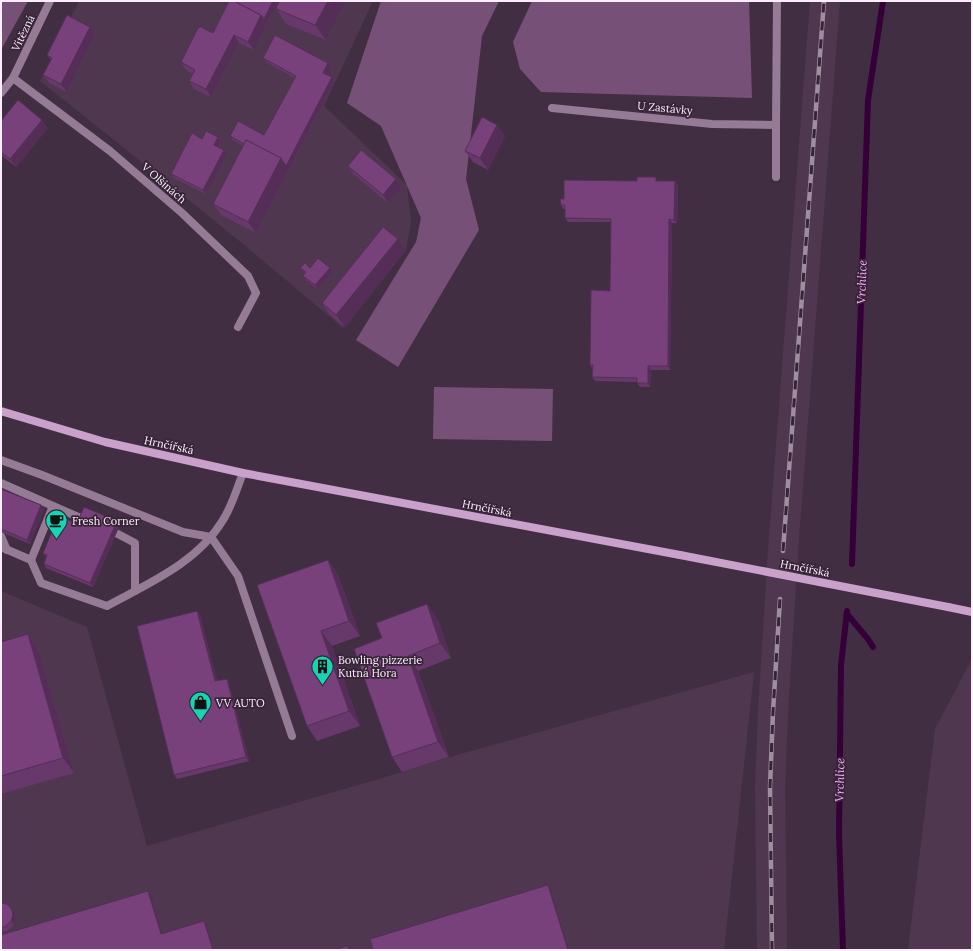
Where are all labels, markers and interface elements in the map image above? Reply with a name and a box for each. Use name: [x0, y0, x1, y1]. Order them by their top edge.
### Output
street label: Vítězná: [8, 12, 38, 54]
street label: U Zastávky: [637, 99, 694, 117]
street label: V Olšinách: [138, 159, 190, 207]
water label: Vrchlice: [853, 259, 870, 304]
street label: Hrnčířská: [143, 433, 195, 457]
street label: Hrnčířská: [461, 496, 513, 520]
cafe icon: Fresh Corner: [44, 508, 70, 541]
place label: Fresh Corner: [72, 514, 140, 528]
street label: Hrnčířská: [779, 556, 831, 580]
building icon: Bowling pizzerie Kutná Hora: [309, 653, 335, 686]
place label: Bowling pizzerie Kutná Hora: [338, 653, 422, 680]
shop icon: VV AUTO: [188, 690, 214, 723]
place label: VV AUTO: [215, 696, 265, 710]
water label: Vrchlice: [832, 758, 847, 802]

